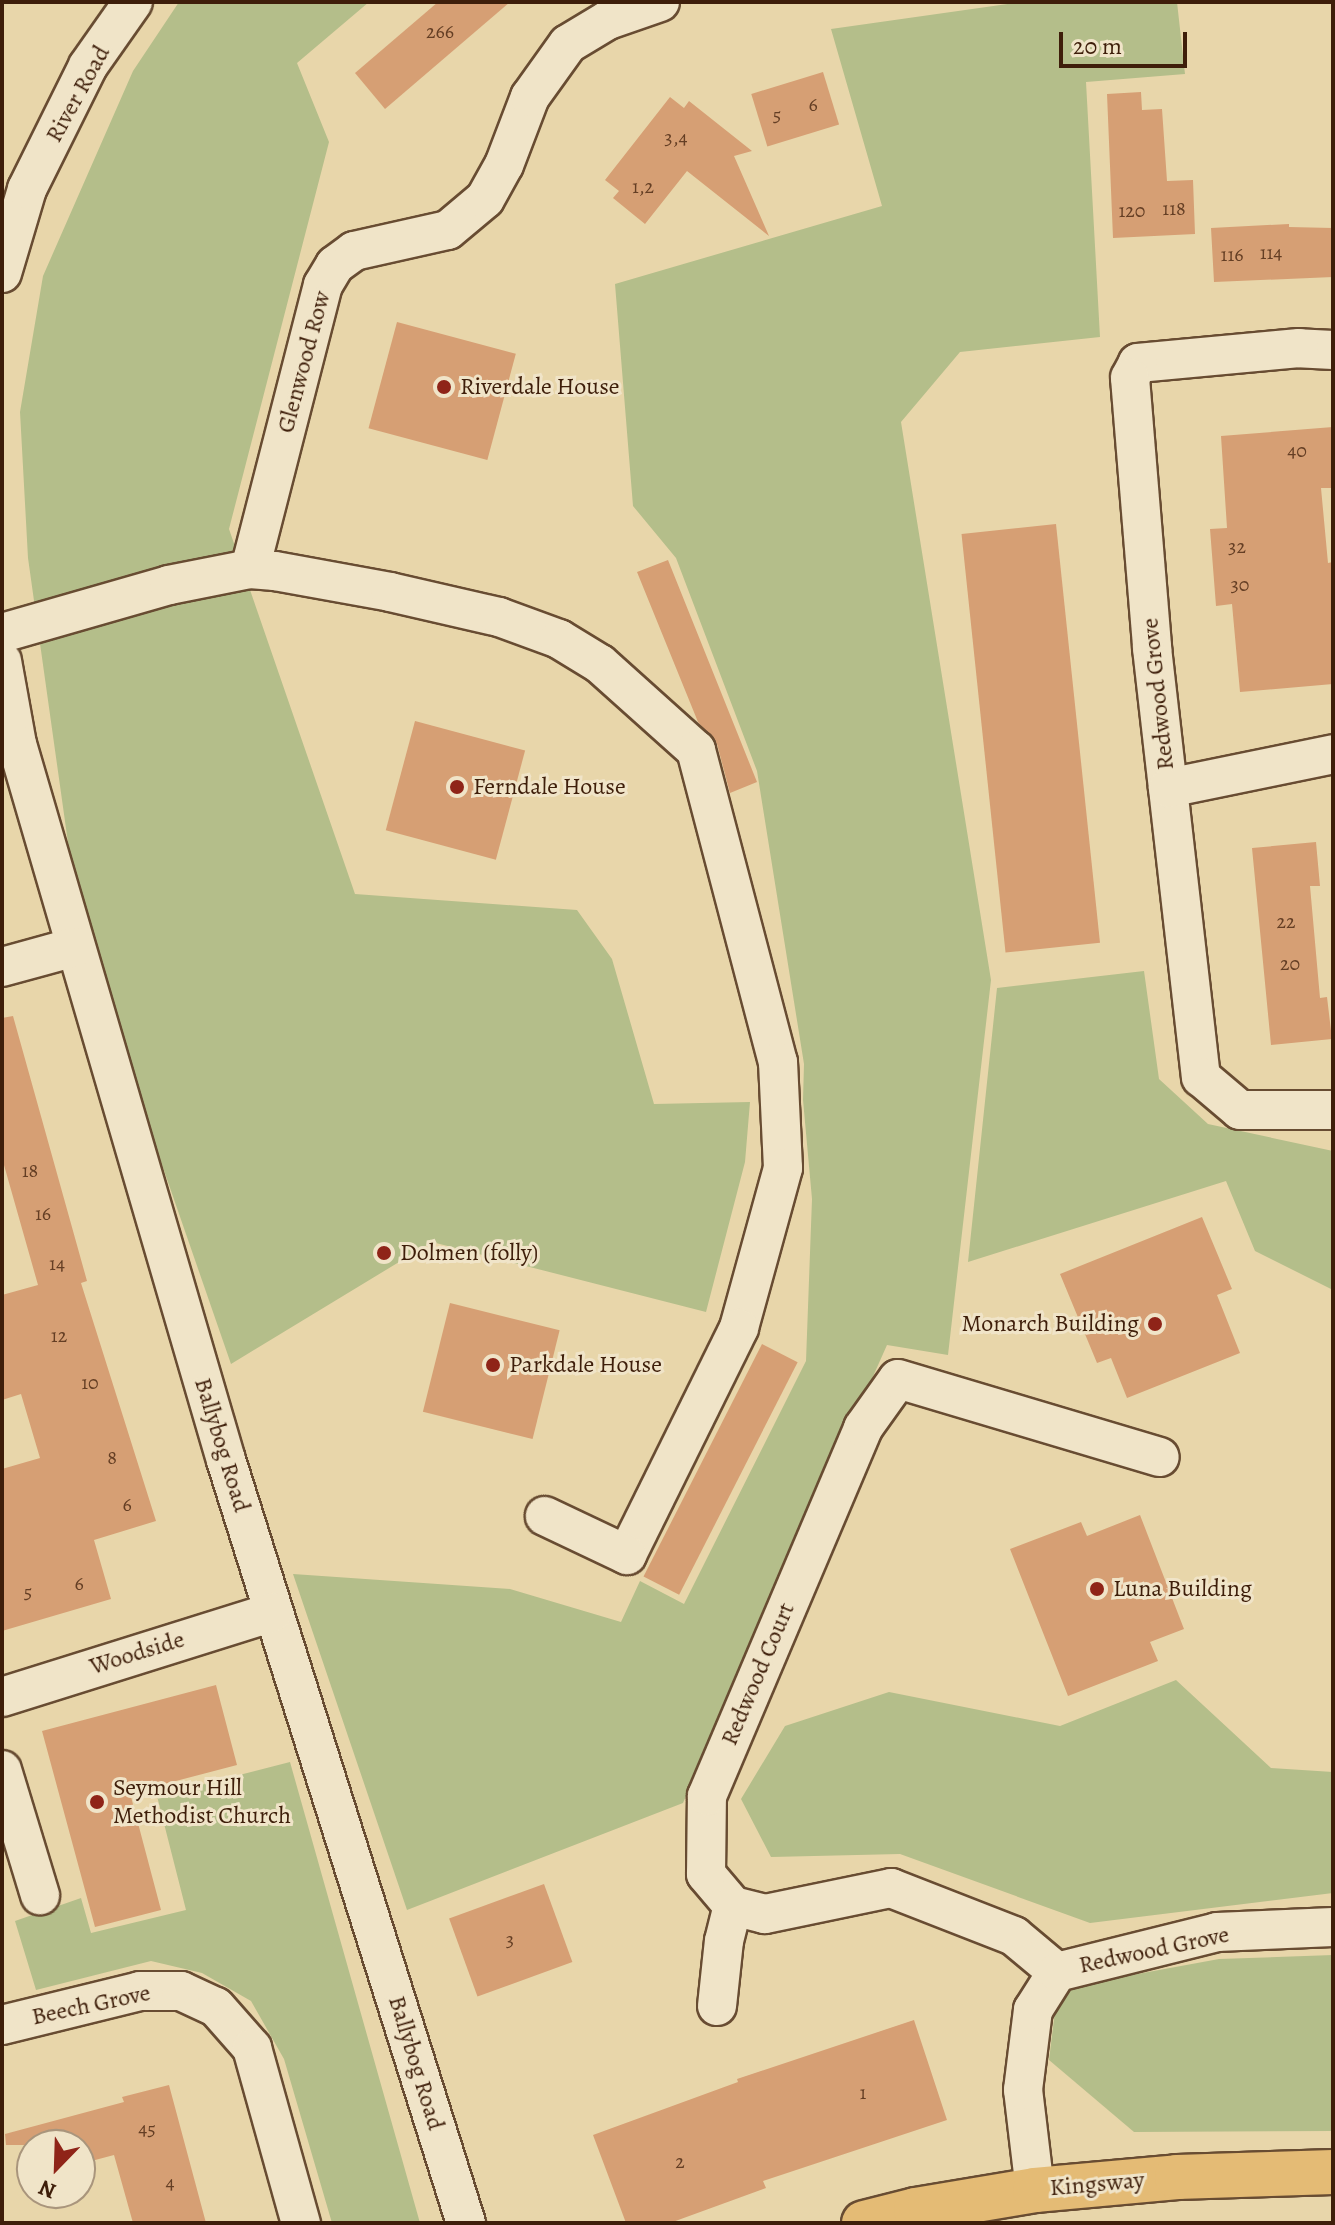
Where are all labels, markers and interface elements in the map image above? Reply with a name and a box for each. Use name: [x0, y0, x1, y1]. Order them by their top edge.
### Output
scale bar: [1063, 16, 1191, 66]
house number: 266: [426, 19, 454, 43]
text: 20 m: [1073, 30, 1122, 62]
street label: River Road: [40, 41, 116, 147]
house number: 6: [808, 92, 818, 116]
house number: 5: [773, 102, 781, 126]
house number: 3,4: [664, 125, 688, 149]
house number: 1,2: [632, 174, 654, 198]
house number: 118: [1162, 196, 1186, 220]
house number: 120: [1119, 198, 1145, 222]
house number: 114: [1260, 240, 1282, 264]
house number: 116: [1221, 242, 1243, 266]
street label: Glenwood Row: [271, 288, 337, 436]
place label: Riverdale House: [460, 373, 620, 401]
marker: Riverdale House: [435, 378, 453, 396]
house number: 40: [1287, 438, 1307, 462]
house number: 32: [1228, 534, 1246, 558]
house number: 30: [1231, 572, 1249, 596]
street label: Redwood Grove: [1136, 617, 1180, 771]
place label: Ferndale House: [473, 773, 626, 801]
marker: Ferndale House: [448, 778, 466, 796]
house number: 22: [1277, 909, 1295, 933]
house number: 20: [1280, 951, 1300, 975]
house number: 18: [22, 1158, 38, 1182]
house number: 16: [35, 1201, 51, 1225]
place label: Dolmen (folly): [400, 1239, 538, 1267]
marker: Dolmen (folly): [375, 1244, 393, 1262]
house number: 14: [49, 1251, 65, 1275]
place label: Monarch Building: [961, 1310, 1139, 1338]
marker: Monarch Building: [1146, 1315, 1164, 1333]
house number: 12: [51, 1323, 67, 1347]
place label: Parkdale House: [509, 1351, 662, 1379]
marker: Parkdale House: [484, 1356, 502, 1374]
house number: 10: [81, 1370, 99, 1394]
street label: Ballybog Road: [188, 1374, 256, 1516]
house number: 8: [107, 1445, 117, 1469]
house number: 6: [122, 1492, 132, 1516]
house number: 6: [74, 1571, 84, 1595]
place label: Luna Building: [1113, 1575, 1252, 1603]
house number: 5: [24, 1579, 32, 1603]
marker: Luna Building: [1088, 1580, 1106, 1598]
street label: Redwood Court: [715, 1598, 801, 1750]
street label: Woodside: [86, 1625, 188, 1681]
place label: Seymour Hill Methodist Church: [113, 1774, 291, 1830]
marker: Seymour Hill Methodist Church: [88, 1793, 106, 1811]
street label: Redwood Grove: [1076, 1920, 1232, 1980]
house number: 3: [506, 1927, 514, 1951]
street label: Beech Grove: [29, 1978, 153, 2032]
street label: Ballybog Road: [382, 1992, 450, 2134]
house number: 1: [860, 2080, 866, 2104]
house number: 45: [138, 2116, 156, 2140]
north arrow: [16, 2129, 96, 2209]
house number: 2: [675, 2149, 685, 2173]
street label: Kingsway: [1049, 2166, 1145, 2202]
house number: 4: [165, 2170, 175, 2194]
text: N: [34, 2172, 61, 2206]

